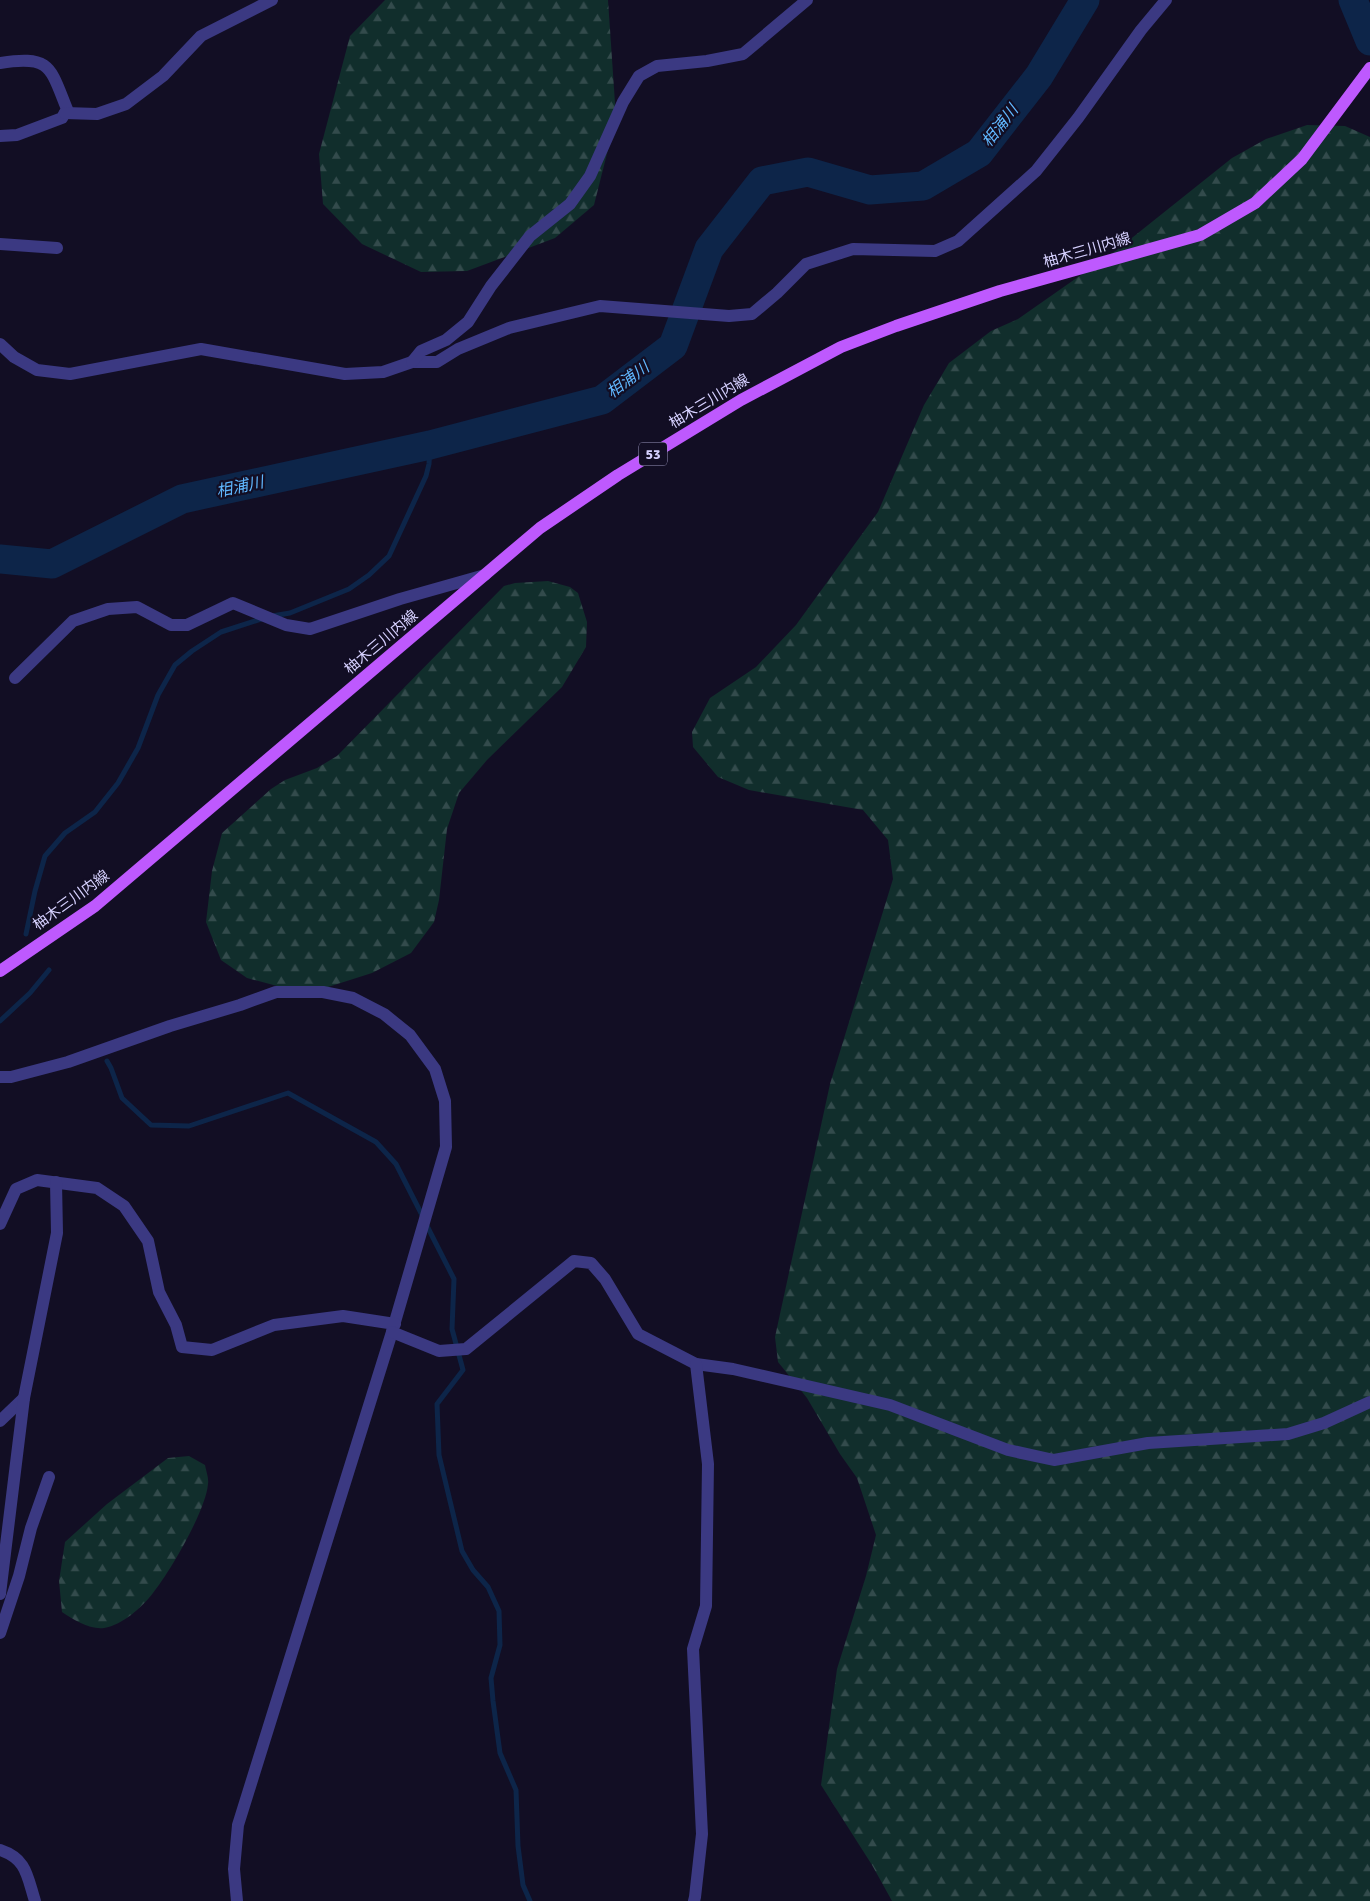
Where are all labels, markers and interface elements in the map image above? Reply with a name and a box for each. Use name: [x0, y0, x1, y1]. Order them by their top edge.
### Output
water label: 相浦川: [977, 99, 1024, 151]
street label: 柚木三川内線: [1041, 229, 1133, 271]
water label: 相浦川: [603, 356, 655, 402]
street label: 柚木三川内線: [666, 370, 752, 432]
road number: 53: [639, 442, 667, 466]
water label: 相浦川: [214, 472, 268, 502]
street label: 柚木三川内線: [341, 606, 421, 678]
street label: 柚木三川内線: [29, 866, 113, 934]

